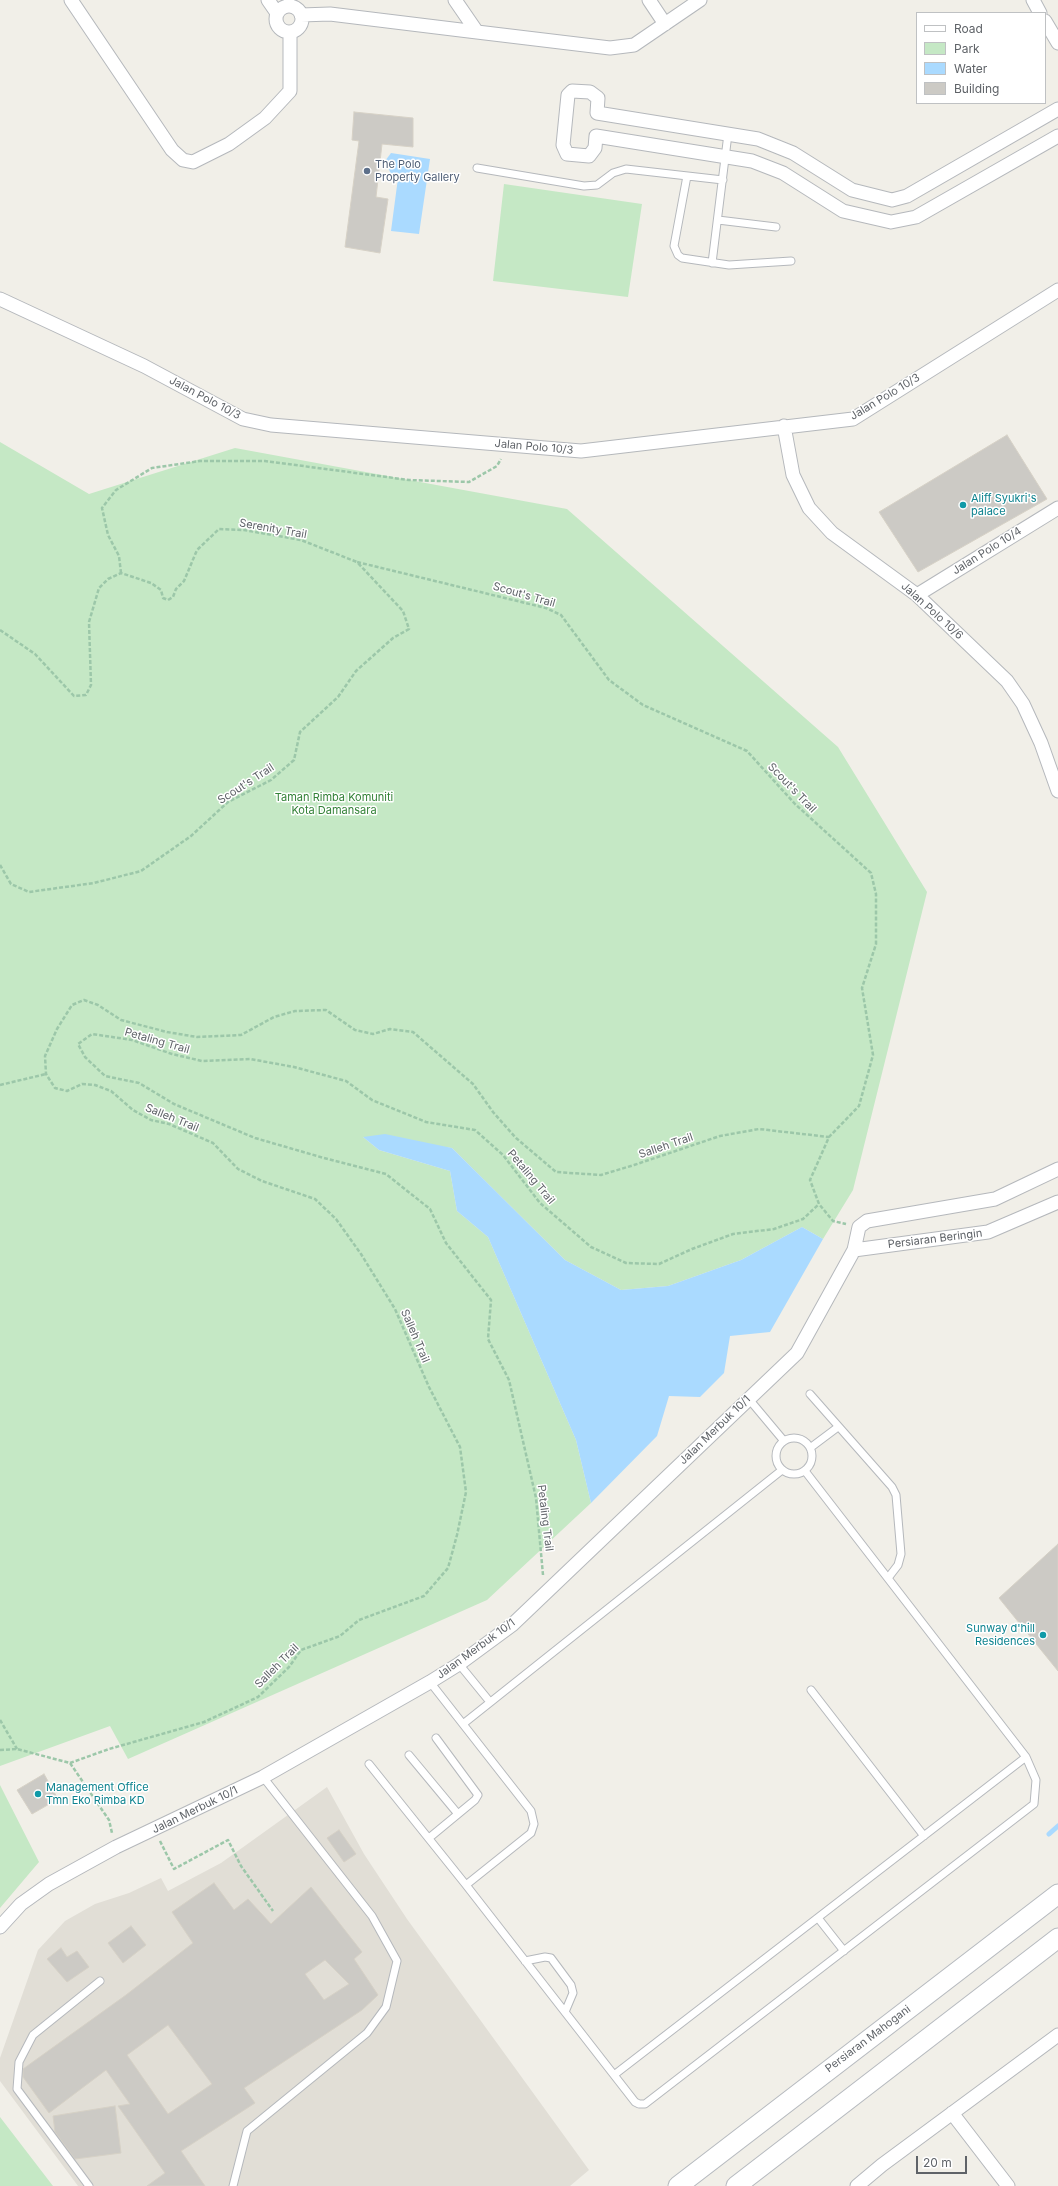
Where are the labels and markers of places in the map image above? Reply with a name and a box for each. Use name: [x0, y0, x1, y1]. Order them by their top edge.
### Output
place label: The Polo Property Gallery: [375, 158, 460, 184]
marker: The Polo Property Gallery: [362, 166, 372, 176]
place label: Aliff Syukri's palace: [971, 492, 1037, 518]
marker: Aliff Syukri's palace: [958, 500, 968, 510]
place label: Sunway d'hill Residences: [966, 1622, 1035, 1648]
marker: Sunway d'hill Residences: [1038, 1630, 1048, 1640]
place label: Management Office Tmn Eko Rimba KD: [46, 1781, 149, 1807]
marker: Management Office Tmn Eko Rimba KD: [33, 1789, 43, 1799]

